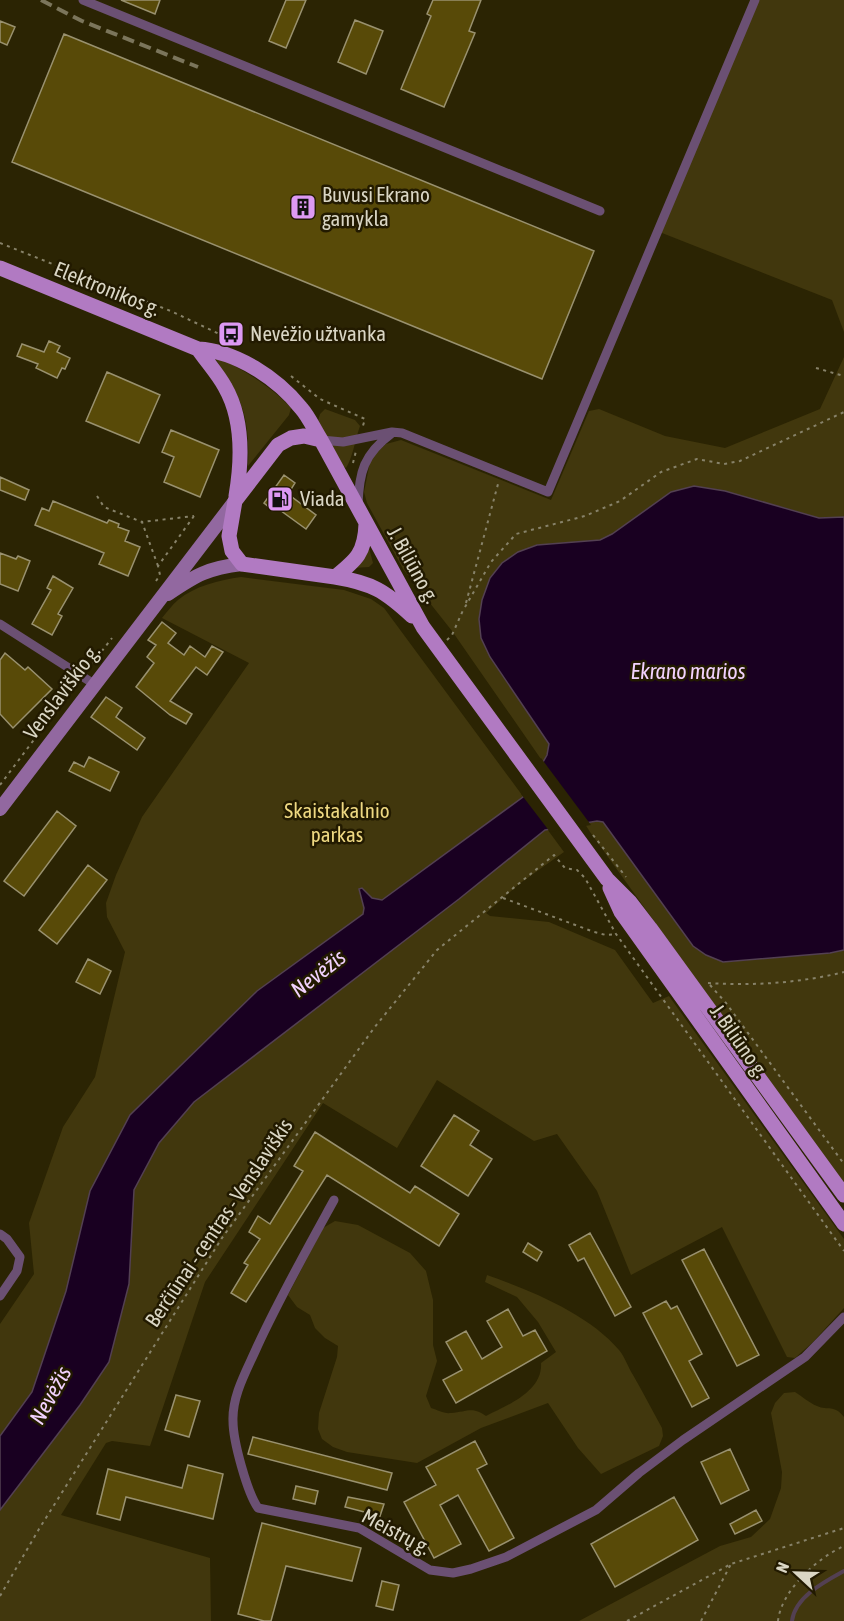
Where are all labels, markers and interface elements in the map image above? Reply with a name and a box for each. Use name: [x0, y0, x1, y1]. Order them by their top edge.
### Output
place label: Buvusi Ekrano gamykla: [322, 182, 430, 230]
building icon: Buvusi Ekrano gamykla: [288, 192, 318, 222]
street label: Elektronikos g.: [51, 256, 164, 320]
bus stop icon: Nevėžio užtvanka: [216, 319, 246, 349]
place label: Nevėžio užtvanka: [250, 321, 386, 345]
fuel station icon: Viada: [265, 484, 295, 514]
place label: Viada: [300, 486, 345, 510]
street label: J. Biliūno g.: [383, 522, 445, 607]
street label: Venslaviškio g.: [18, 639, 104, 743]
water label: Ekrano marios: [631, 658, 746, 684]
park label: Skaistakalnio parkas: [284, 798, 390, 846]
water label: Nevėžis: [285, 943, 351, 1002]
street label: J. Biliūno g.: [706, 999, 774, 1082]
street label: Berčiūnai - centras - Venslaviškis: [140, 1114, 297, 1331]
water label: Nevėžis: [24, 1361, 77, 1429]
street label: Meistrų g.: [358, 1503, 435, 1559]
north arrow: [766, 1543, 826, 1603]
text: N: [772, 1560, 792, 1575]

